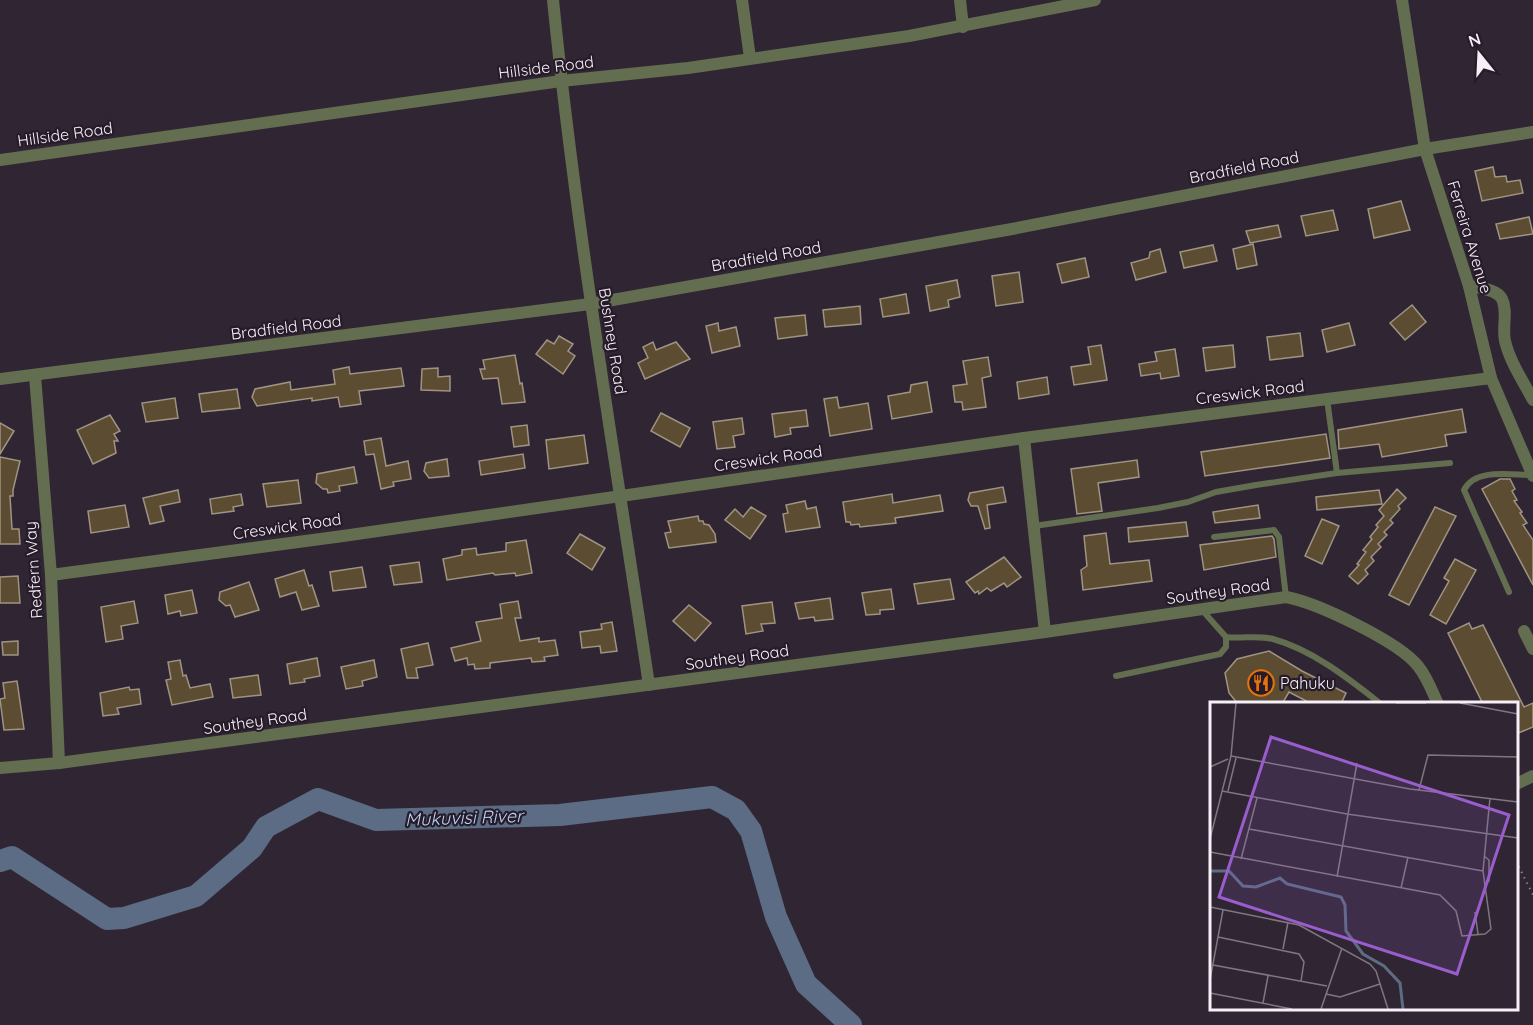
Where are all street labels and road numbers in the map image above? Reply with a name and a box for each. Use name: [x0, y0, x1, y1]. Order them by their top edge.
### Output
street label: Hillside Road: [497, 51, 595, 83]
street label: Hillside Road: [16, 117, 114, 151]
street label: Bradfield Road: [1187, 147, 1301, 187]
street label: Ferreira Avenue: [1443, 178, 1497, 296]
street label: Bradfield Road: [709, 236, 823, 276]
street label: Bushney Road: [595, 286, 631, 396]
street label: Bradfield Road: [230, 310, 342, 344]
street label: Creswick Road: [1195, 375, 1305, 409]
street label: Creswick Road: [713, 441, 823, 475]
street label: Creswick Road: [232, 509, 342, 543]
street label: Redfern Way: [20, 521, 46, 619]
street label: Southey Road: [1165, 574, 1271, 608]
street label: Southey Road: [684, 640, 790, 674]
street label: Southey Road: [202, 704, 308, 738]

